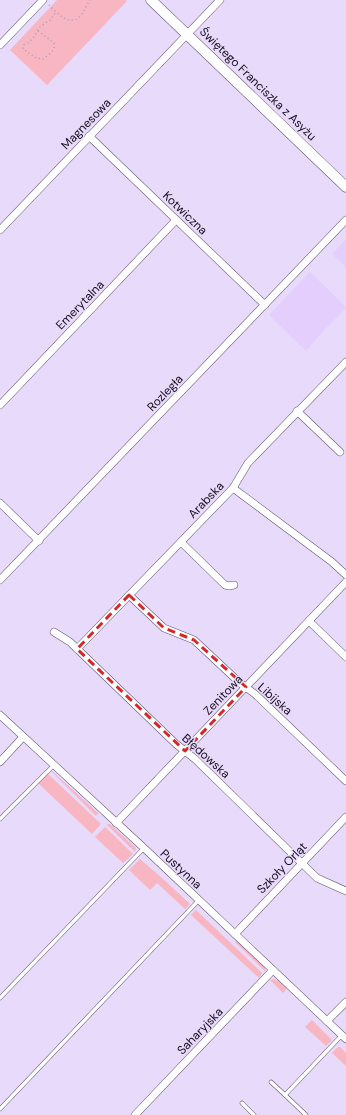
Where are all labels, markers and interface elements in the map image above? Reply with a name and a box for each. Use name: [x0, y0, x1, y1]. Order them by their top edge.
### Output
street label: Świętego Franciszka z Asyżu: [196, 24, 320, 144]
street label: Magnesowa: [58, 95, 114, 153]
street label: Kotwiczna: [159, 188, 211, 238]
street label: Emerytalna: [52, 277, 108, 333]
street label: Rozległa: [144, 371, 186, 415]
street label: Arabska: [185, 478, 227, 522]
street label: Zenitowa: [200, 671, 246, 719]
street label: Libijska: [254, 679, 296, 719]
street label: Błędowska: [179, 730, 233, 782]
street label: Szkoły Orląt: [253, 839, 311, 897]
street label: Pustynna: [157, 846, 205, 892]
street label: Saharyjska: [174, 1004, 226, 1058]

